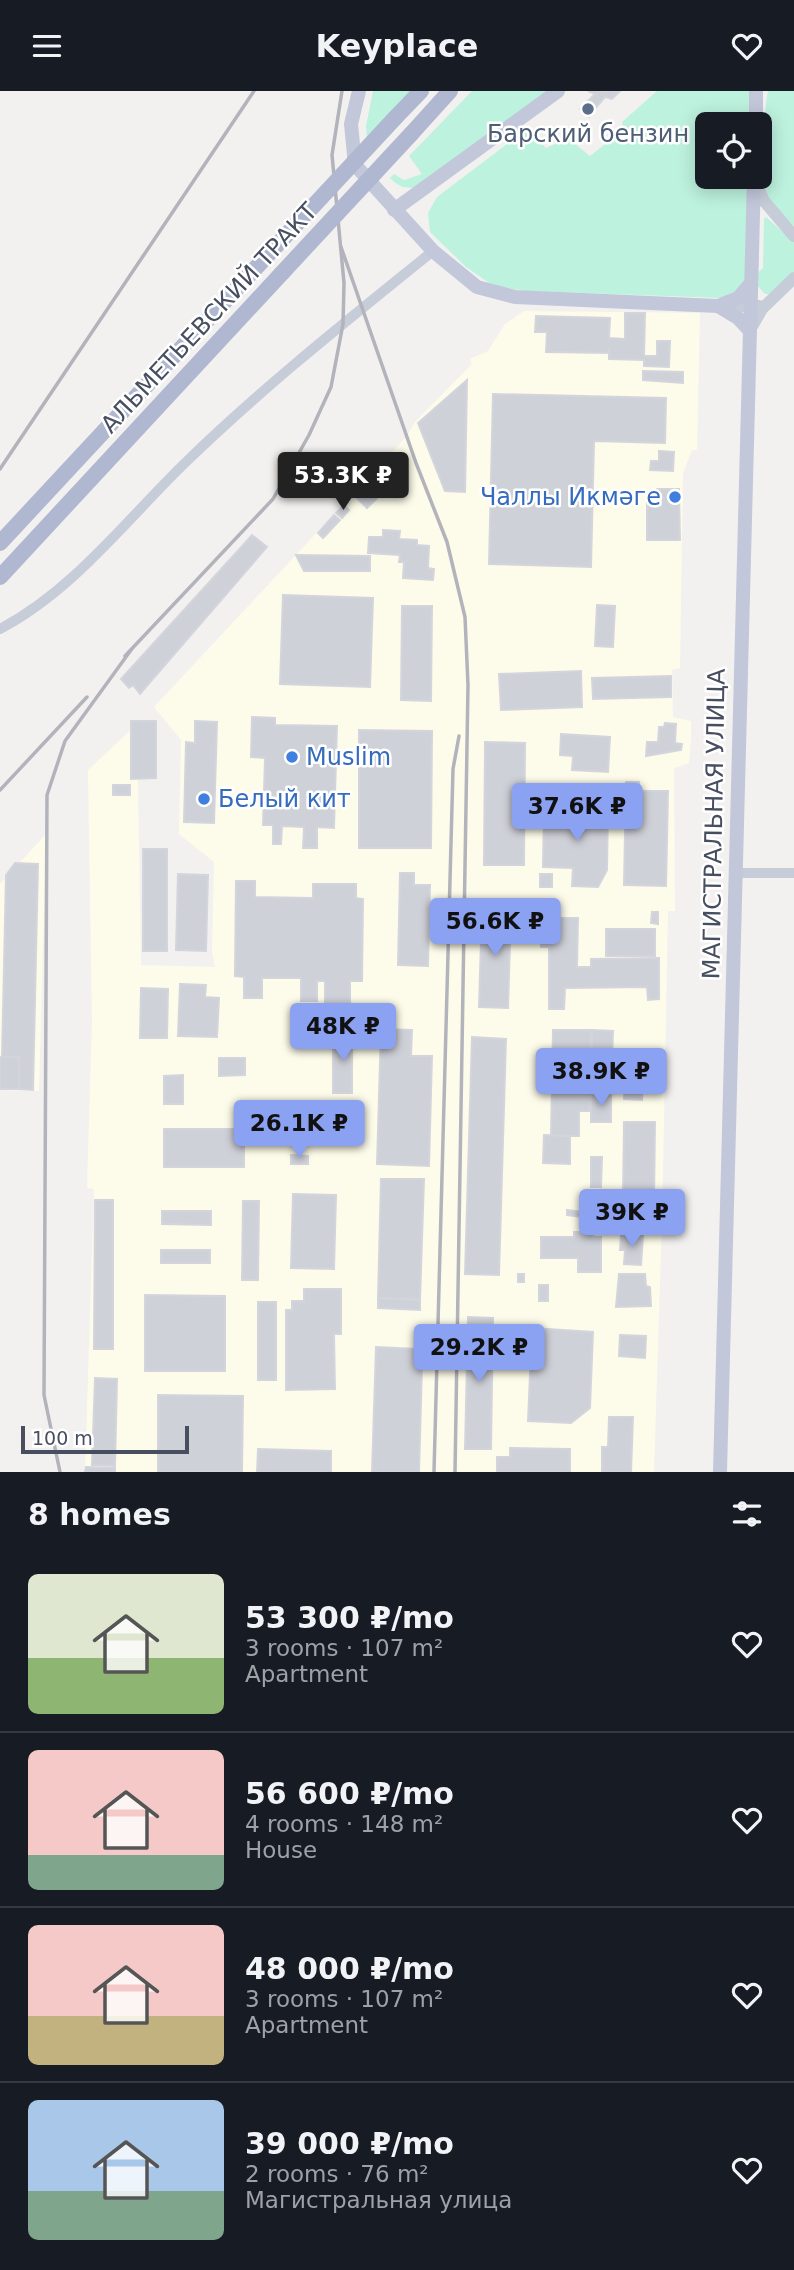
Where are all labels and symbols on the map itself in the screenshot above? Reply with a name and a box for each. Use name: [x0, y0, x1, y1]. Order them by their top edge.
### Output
marker: Барский бензин: [580, 101, 596, 117]
place label: Барский бензин: [487, 120, 689, 148]
street label: АЛЬМЕТЬЕВСКИЙ ТРАКТ: [94, 196, 323, 439]
pin: 53.3K ₽: [278, 453, 408, 512]
place label: Чаллы Икмәге: [480, 483, 661, 511]
marker: Чаллы Икмәге: [667, 489, 683, 505]
street label: МАГИСТРАЛЬНАЯ УЛИЦА: [697, 668, 731, 980]
place label: Muslim: [306, 743, 391, 771]
marker: Muslim: [284, 749, 300, 765]
pin: 37.6K ₽: [512, 783, 642, 843]
place label: Белый кит: [218, 785, 351, 813]
marker: Белый кит: [196, 791, 212, 807]
pin: 56.6K ₽: [430, 899, 560, 958]
pin: 48K ₽: [294, 1003, 392, 1063]
pin: 38.9K ₽: [536, 1049, 666, 1108]
pin: 26.1K ₽: [234, 1101, 364, 1160]
pin: 39K ₽: [583, 1189, 681, 1249]
pin: 29.2K ₽: [414, 1325, 544, 1384]
scale bar: [21, 1423, 189, 1455]

